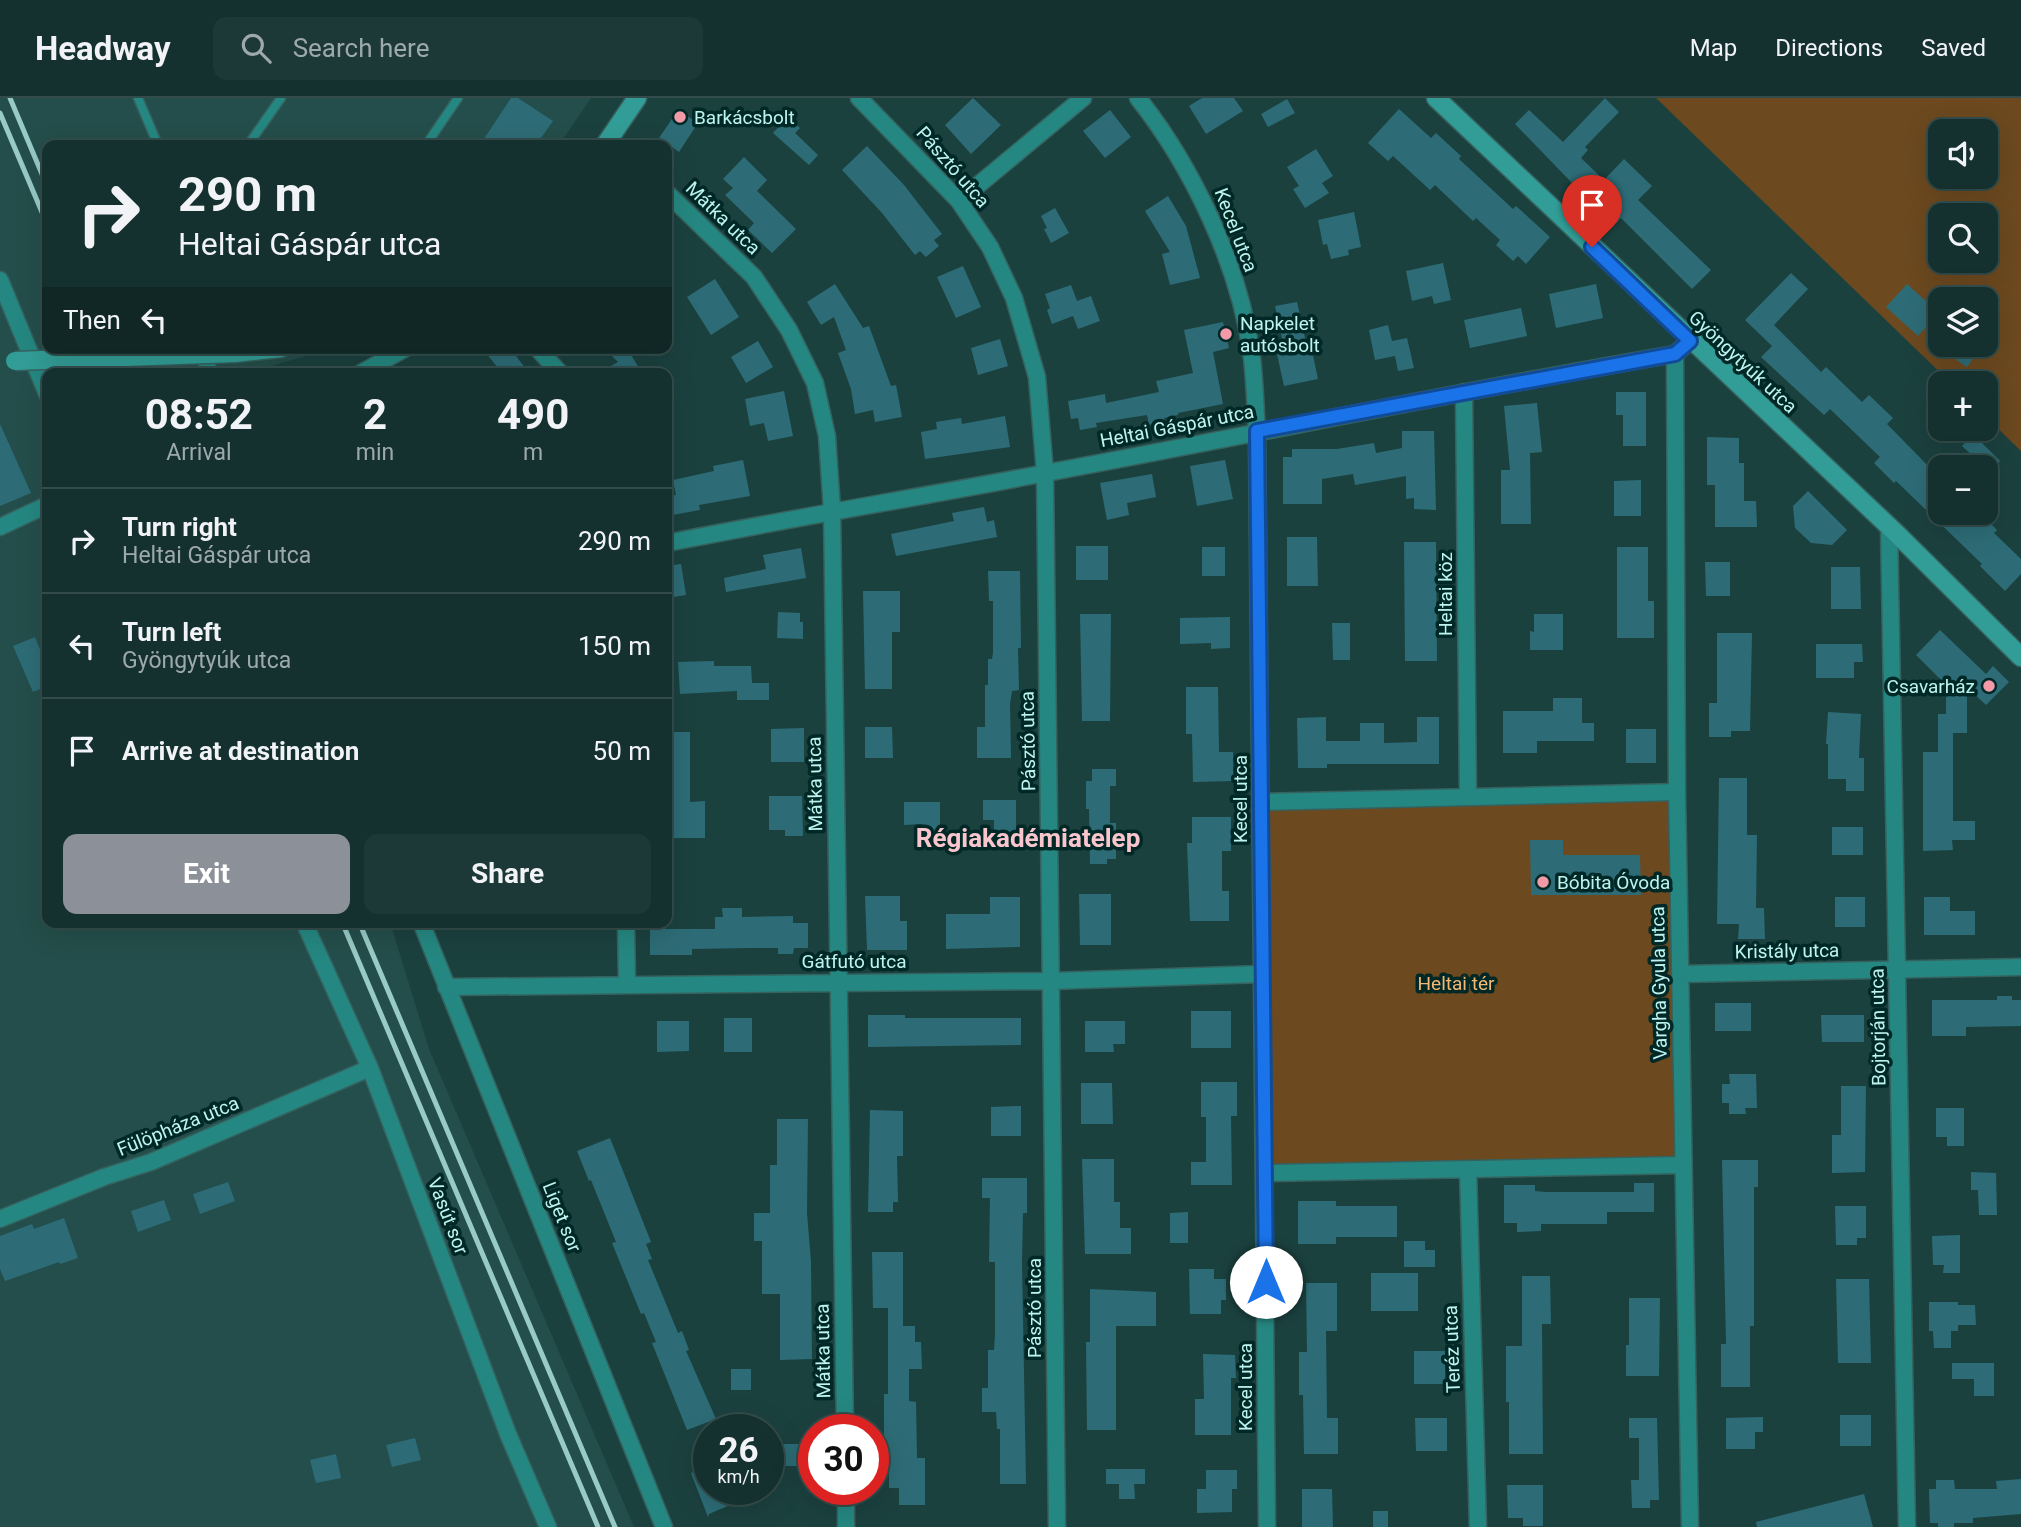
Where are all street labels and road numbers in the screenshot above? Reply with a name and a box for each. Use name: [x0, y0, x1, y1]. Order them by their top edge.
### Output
street label: Pásztó utca: [912, 122, 994, 212]
street label: Mátka utca: [681, 177, 765, 259]
street label: Kecel utca: [1209, 185, 1263, 275]
street label: Gyöngytyúk utca: [1684, 306, 1802, 418]
street label: Heltai Gáspár utca: [1098, 400, 1256, 452]
street label: Heltai köz: [1434, 552, 1457, 636]
street label: Pásztó utca: [1016, 691, 1040, 791]
street label: Mátka utca: [803, 736, 827, 832]
street label: Kecel utca: [1229, 755, 1252, 843]
street label: Vargha Gyula utca: [1646, 906, 1672, 1060]
street label: Kristály utca: [1734, 939, 1840, 963]
street label: Gátfutó utca: [801, 950, 907, 973]
street label: Bojtorján utca: [1865, 968, 1891, 1086]
street label: Fülöpháza utca: [114, 1091, 242, 1161]
street label: Vasút sor: [423, 1174, 473, 1258]
street label: Liget sor: [538, 1179, 587, 1256]
street label: Pásztó utca: [1023, 1258, 1046, 1358]
street label: Mátka utca: [811, 1303, 835, 1399]
street label: Teréz utca: [1439, 1305, 1465, 1393]
street label: Kecel utca: [1234, 1343, 1257, 1431]

